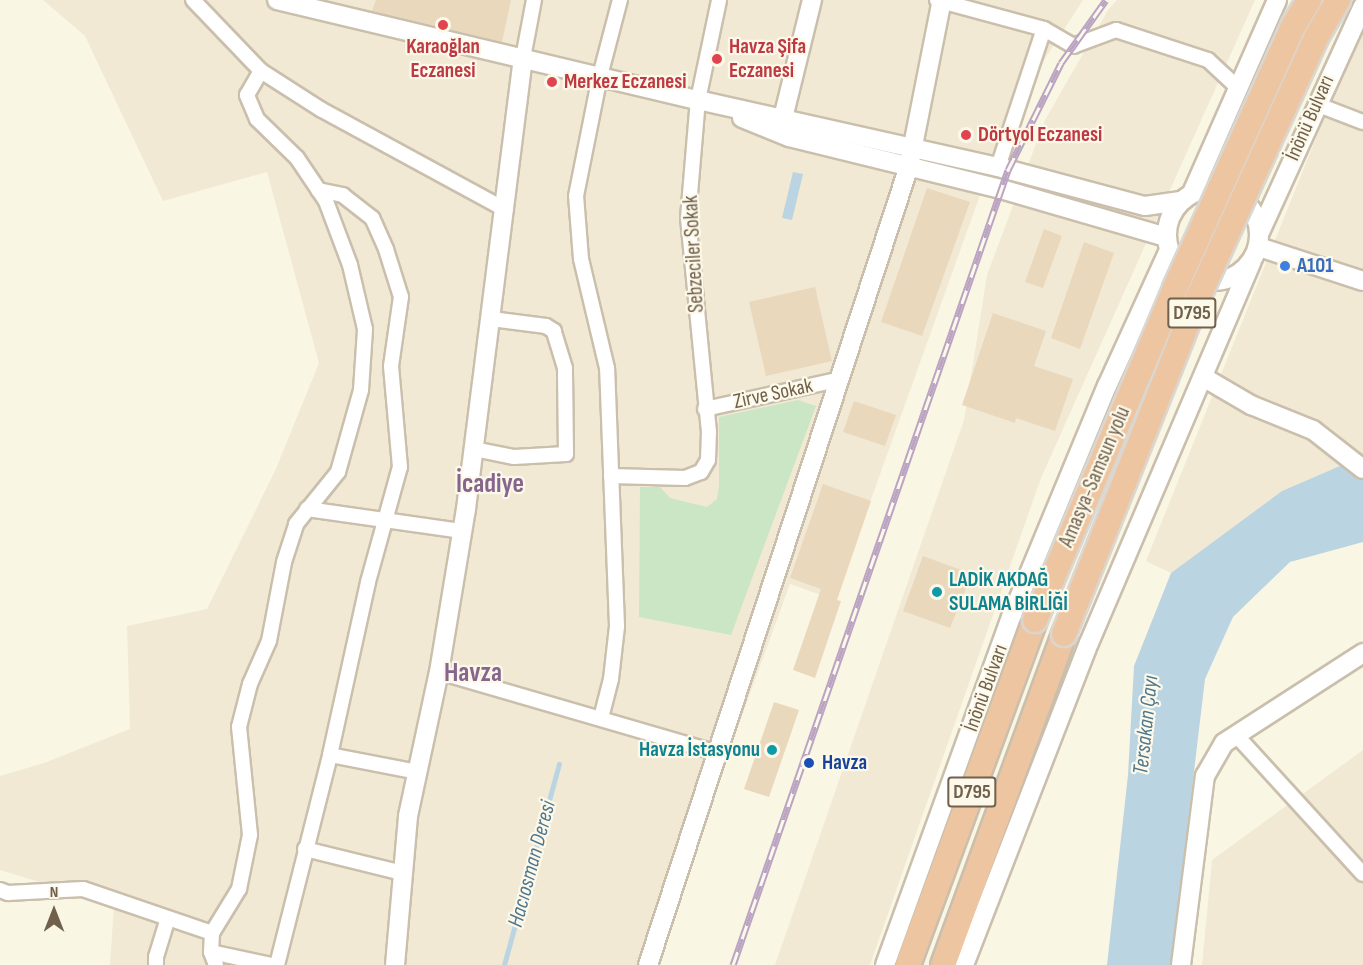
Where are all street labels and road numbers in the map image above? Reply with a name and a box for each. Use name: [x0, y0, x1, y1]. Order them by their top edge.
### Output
street label: İnönü Bulvarı: [1280, 71, 1340, 165]
street label: Sebzeciler Sokak: [678, 195, 710, 313]
road number: D795: [1166, 296, 1218, 330]
street label: Zirve Sokak: [731, 373, 815, 415]
street label: Amasya-Samsun yolu: [1054, 403, 1136, 551]
street label: İnönü Bulvarı: [959, 641, 1013, 735]
road number: D795: [946, 775, 998, 809]

